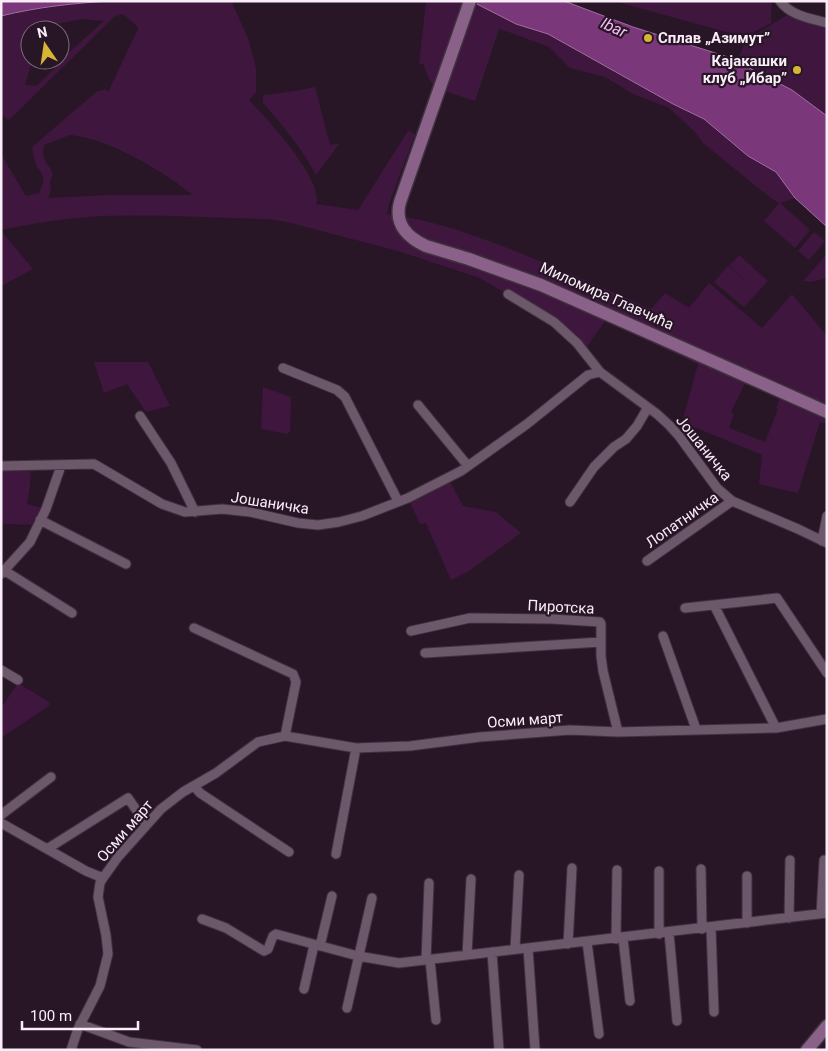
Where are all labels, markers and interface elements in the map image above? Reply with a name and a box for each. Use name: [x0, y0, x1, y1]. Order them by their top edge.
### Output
water label: Ibar: [598, 13, 631, 42]
north arrow: [20, 20, 70, 70]
text: N: [35, 23, 49, 41]
place label: Сплав „Азимут”: [658, 29, 770, 47]
marker: Сплав „Азимут”: [642, 32, 654, 44]
place label: Кајакашки клуб „Ибар”: [703, 52, 787, 87]
marker: Кајакашки клуб „Ибар”: [791, 64, 803, 76]
street label: Миломира Главчића: [537, 258, 677, 334]
street label: Јошаничка: [672, 412, 736, 484]
street label: Јошаничка: [230, 488, 310, 518]
street label: Лопатничка: [642, 488, 722, 552]
street label: Пиротска: [527, 596, 595, 618]
street label: Осми март: [486, 708, 564, 732]
street label: Осми март: [93, 796, 157, 866]
scale bar: [22, 998, 139, 1030]
text: 100 m: [30, 1007, 72, 1025]

